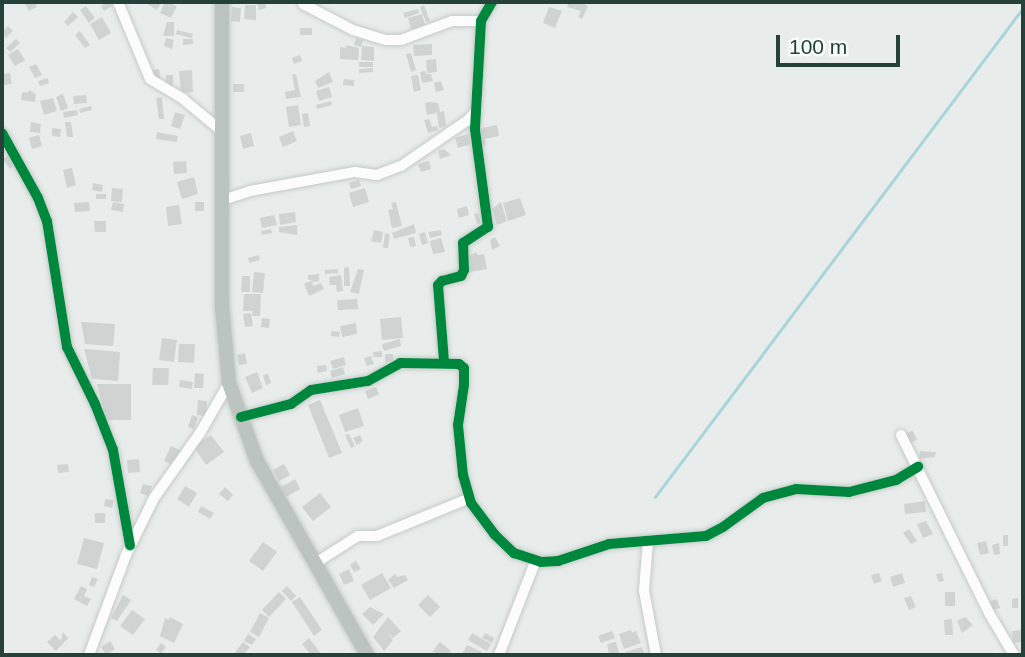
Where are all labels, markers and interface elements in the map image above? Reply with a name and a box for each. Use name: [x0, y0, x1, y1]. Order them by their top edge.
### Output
scale bar: [780, 21, 904, 65]
text: 100 m: [789, 35, 847, 58]

